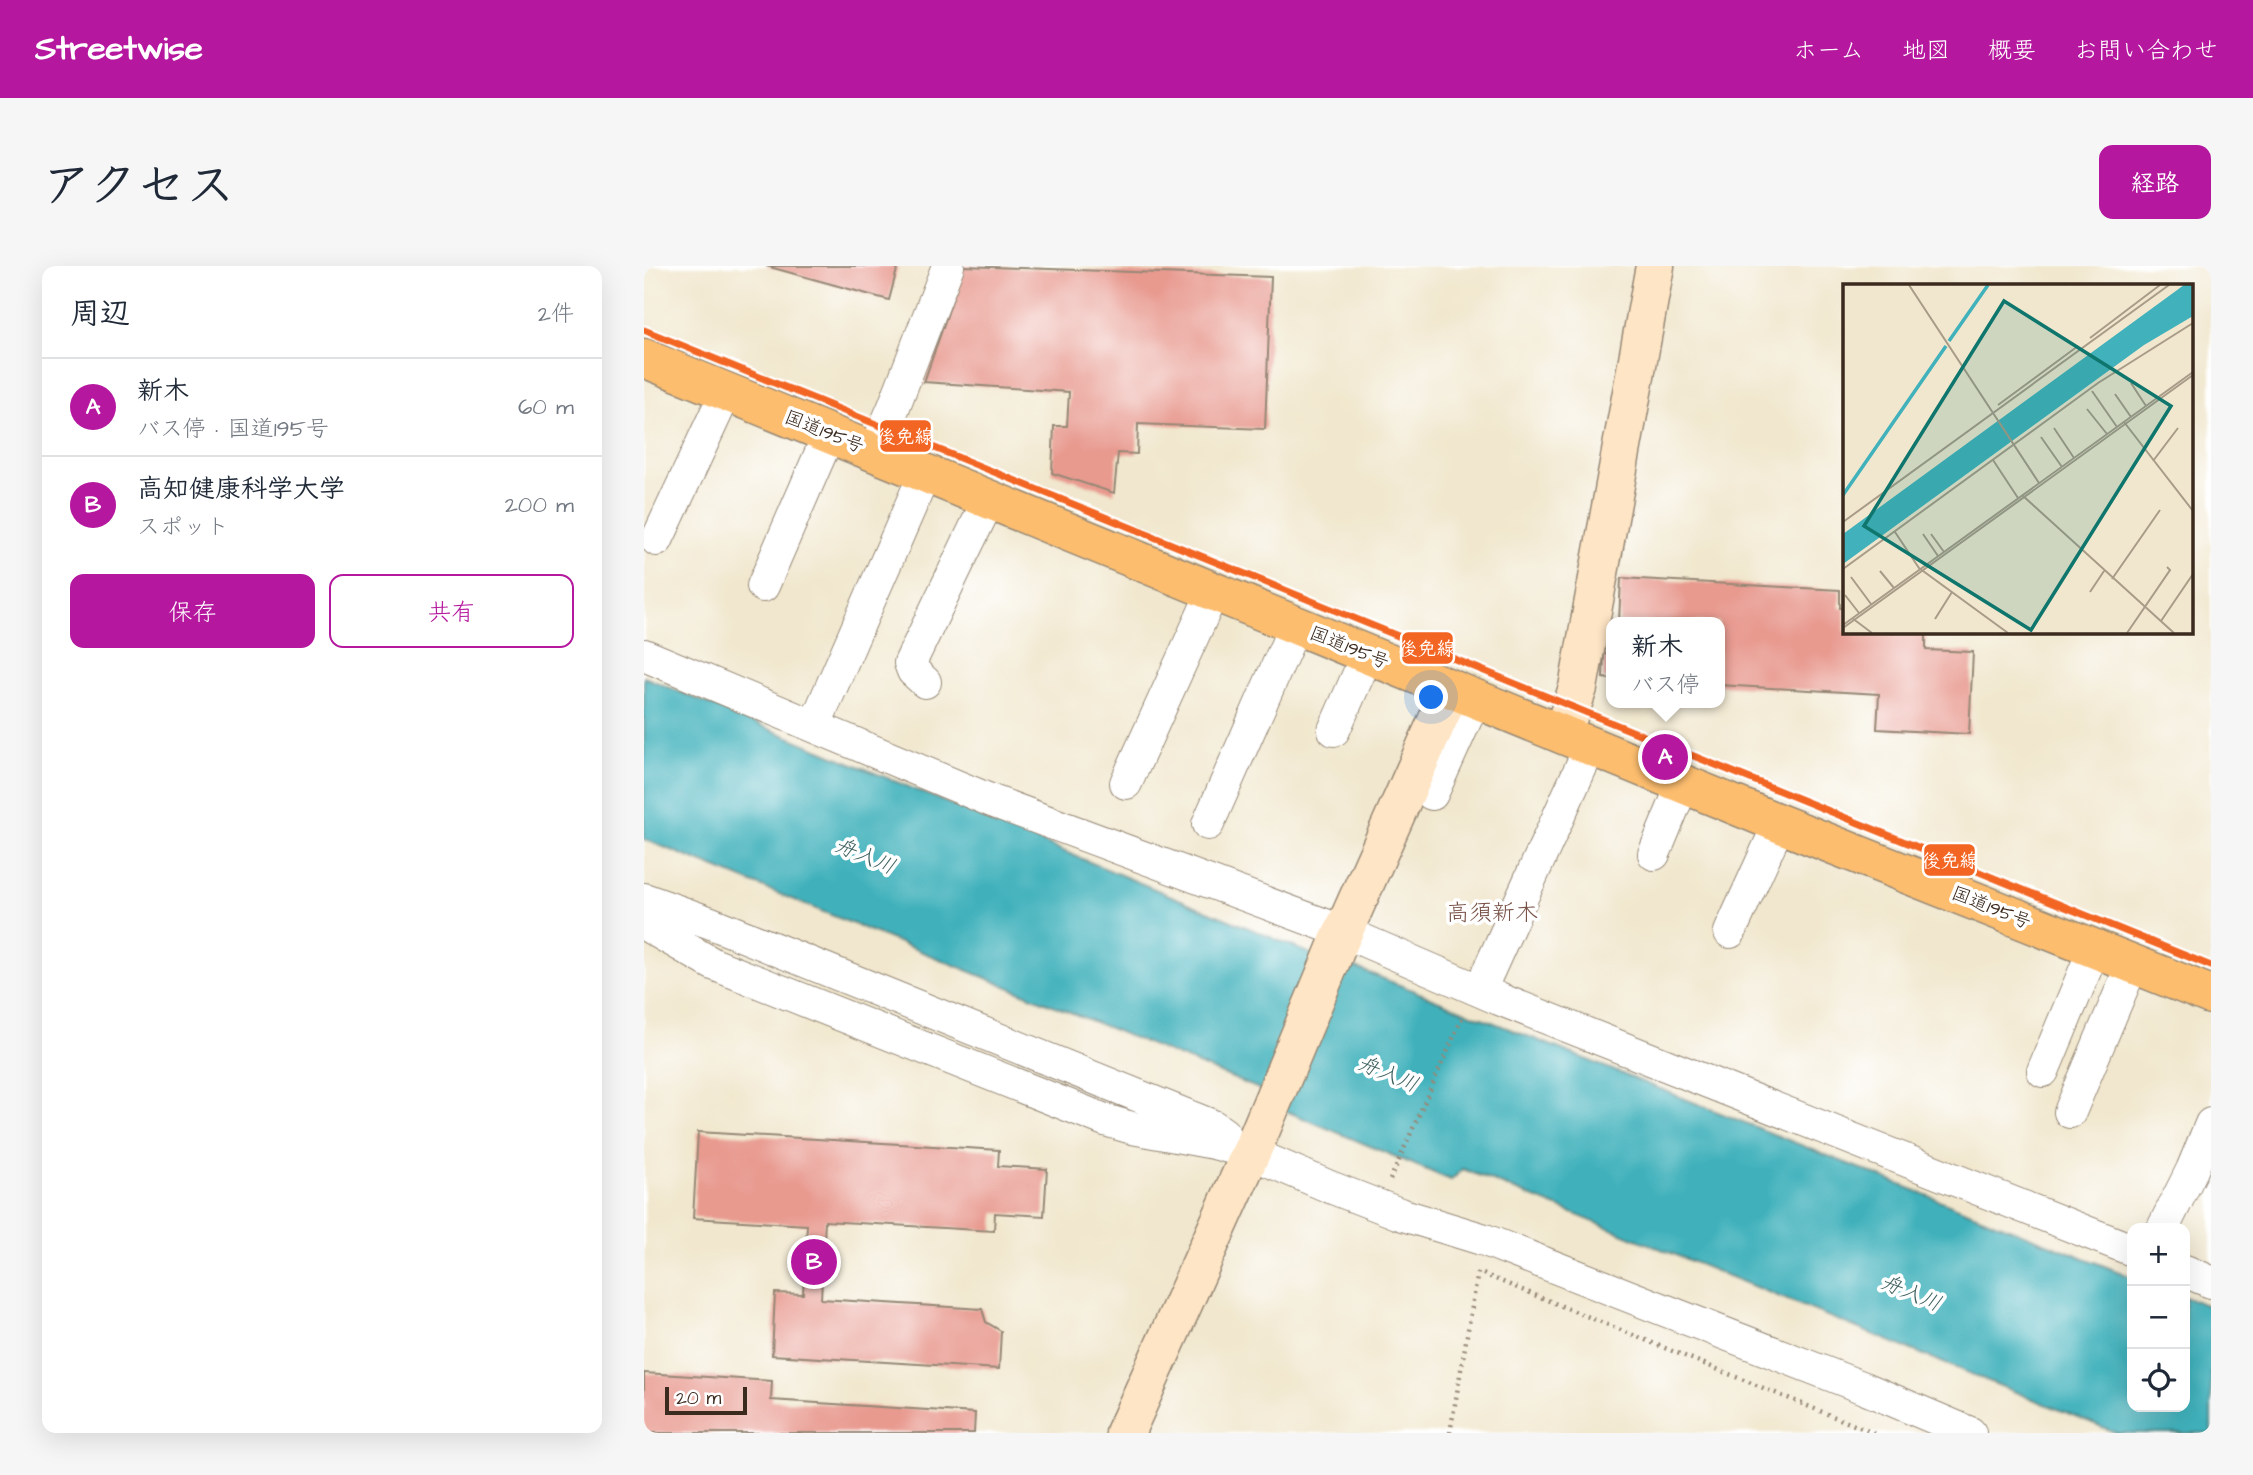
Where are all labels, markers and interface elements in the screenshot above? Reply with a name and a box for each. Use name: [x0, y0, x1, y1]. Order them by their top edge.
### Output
text: Streetwise: [35, 26, 203, 72]
text: ホーム: [1793, 34, 1864, 68]
text: 地図: [1902, 34, 1950, 68]
text: 概要: [1988, 34, 2036, 68]
text: お問い合わせ: [2074, 34, 2218, 68]
button: 経路: [2099, 145, 2211, 219]
text: アクセス: [42, 153, 235, 221]
inset map: [1843, 284, 2193, 634]
text: 周辺: [70, 293, 130, 335]
text: 2件: [538, 298, 574, 330]
text: 新木: [137, 373, 189, 409]
text: A: [86, 391, 100, 423]
text: 60 m: [518, 391, 574, 423]
street label: 国道195号: [780, 404, 868, 460]
text: バス停 · 国道195号: [137, 413, 329, 445]
line badge: 後免線: [879, 419, 932, 453]
text: 後免線: [876, 424, 934, 451]
text: 高知健康科学大学: [137, 471, 345, 507]
text: B: [85, 489, 101, 521]
text: 200 m: [505, 489, 574, 521]
text: スポット: [137, 511, 229, 543]
button: 保存: [70, 574, 315, 648]
button: 共有: [329, 574, 574, 648]
popup: [1606, 617, 1725, 708]
street label: 国道195号: [1305, 620, 1393, 676]
text: 新木: [1631, 629, 1683, 665]
line badge: 後免線: [1401, 631, 1454, 665]
text: 後免線: [1398, 636, 1456, 663]
text: バス停: [1631, 669, 1700, 701]
your location: [1414, 680, 1448, 714]
pin: A: [1642, 731, 1688, 783]
water label: 舟入川: [830, 830, 900, 882]
line badge: 後免線: [1923, 843, 1976, 877]
text: 後免線: [1921, 848, 1979, 875]
street label: 国道195号: [1947, 880, 2035, 936]
district label: 高須新木: [1446, 897, 1538, 929]
water label: 舟入川: [1353, 1048, 1423, 1100]
map controls: [2127, 1223, 2190, 1412]
button: +: [2127, 1223, 2190, 1286]
pin: B: [791, 1236, 837, 1288]
water label: 舟入川: [1876, 1267, 1946, 1319]
button: −: [2127, 1286, 2190, 1349]
button: locate: [2127, 1349, 2190, 1412]
scale bar: [665, 1384, 747, 1416]
text: 20 m: [676, 1385, 721, 1412]

